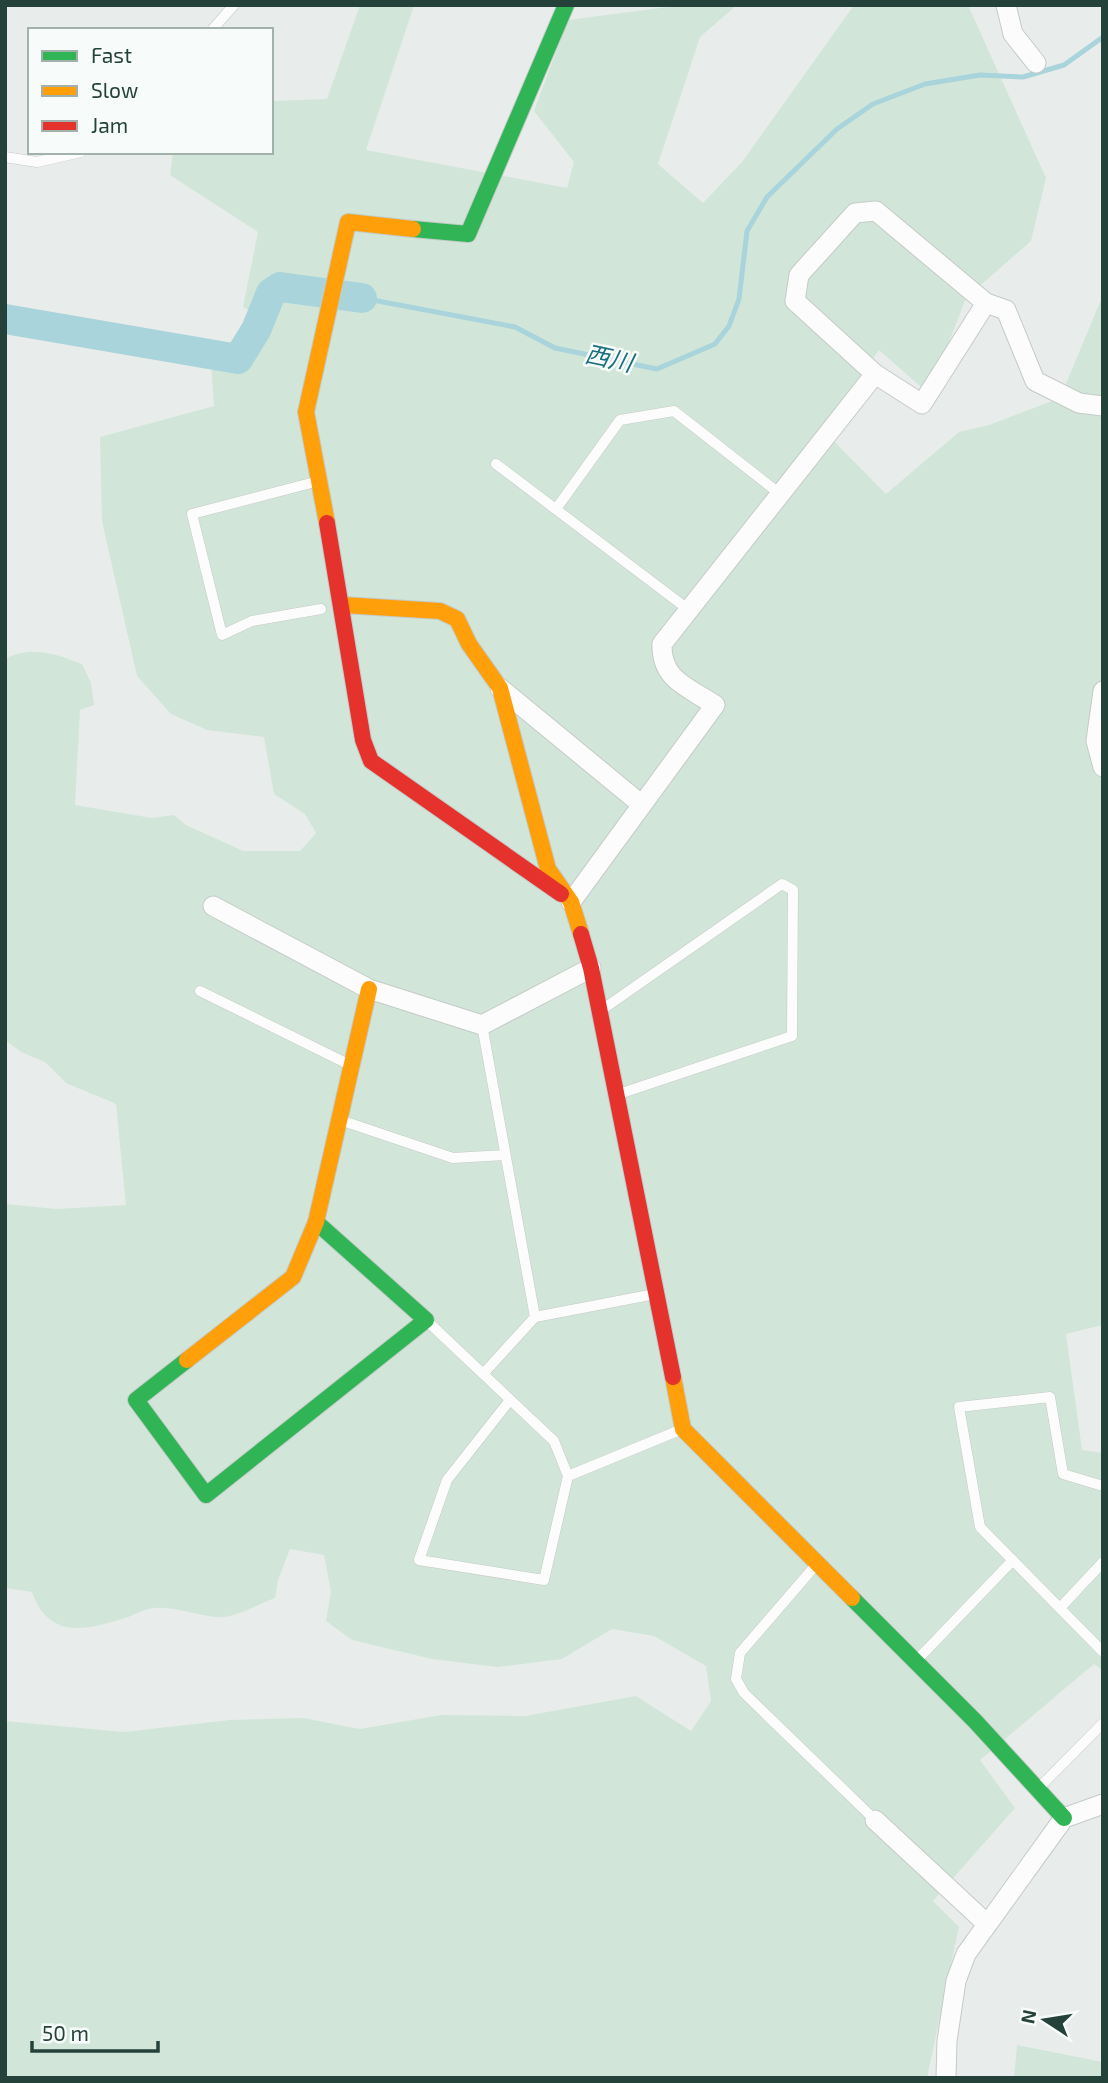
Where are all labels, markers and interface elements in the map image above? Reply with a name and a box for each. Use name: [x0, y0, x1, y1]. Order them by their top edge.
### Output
legend: [28, 28, 273, 154]
text: Fast: [91, 42, 132, 67]
text: Slow: [91, 77, 138, 102]
text: Jam: [91, 112, 128, 137]
water label: 西川: [583, 338, 639, 377]
north arrow: [1010, 1985, 1080, 2055]
text: N: [1015, 2007, 1041, 2025]
scale bar: [32, 2010, 158, 2054]
text: 50 m: [42, 2020, 89, 2045]

